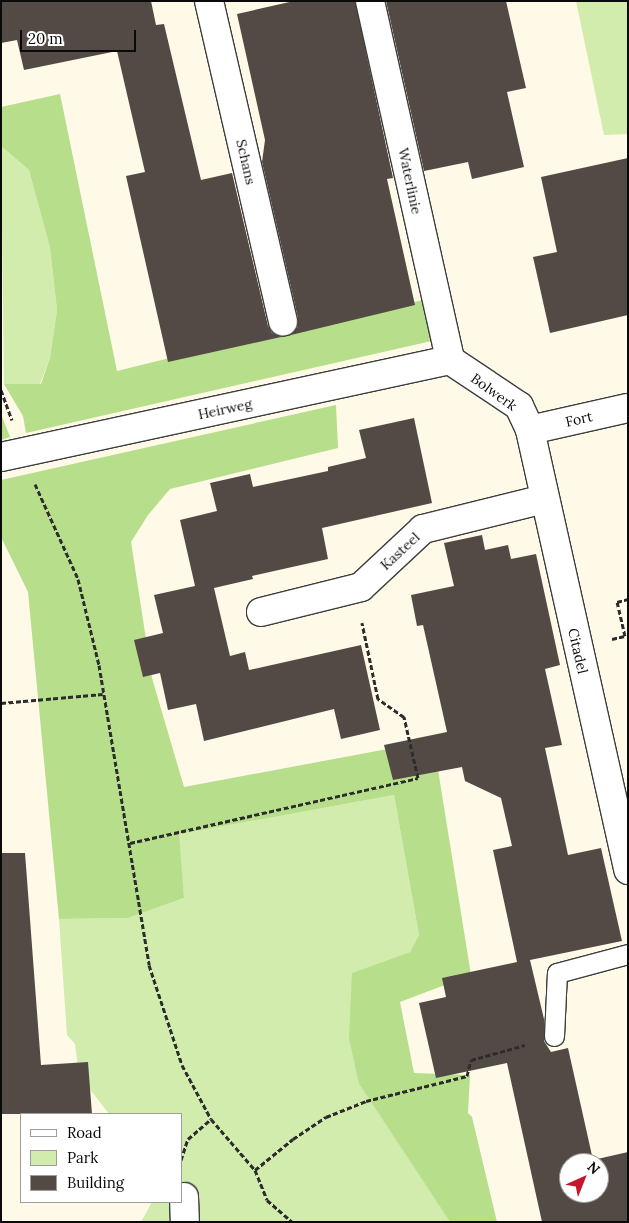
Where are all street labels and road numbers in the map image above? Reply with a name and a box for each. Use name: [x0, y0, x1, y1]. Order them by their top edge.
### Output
street label: Schans: [233, 138, 259, 186]
street label: Waterlinie: [395, 146, 425, 216]
street label: Bolwerk: [468, 370, 520, 414]
street label: Heirweg: [197, 395, 253, 423]
street label: Fort: [564, 408, 594, 430]
street label: Kasteel: [377, 529, 423, 573]
street label: Citadel: [565, 627, 591, 675]

